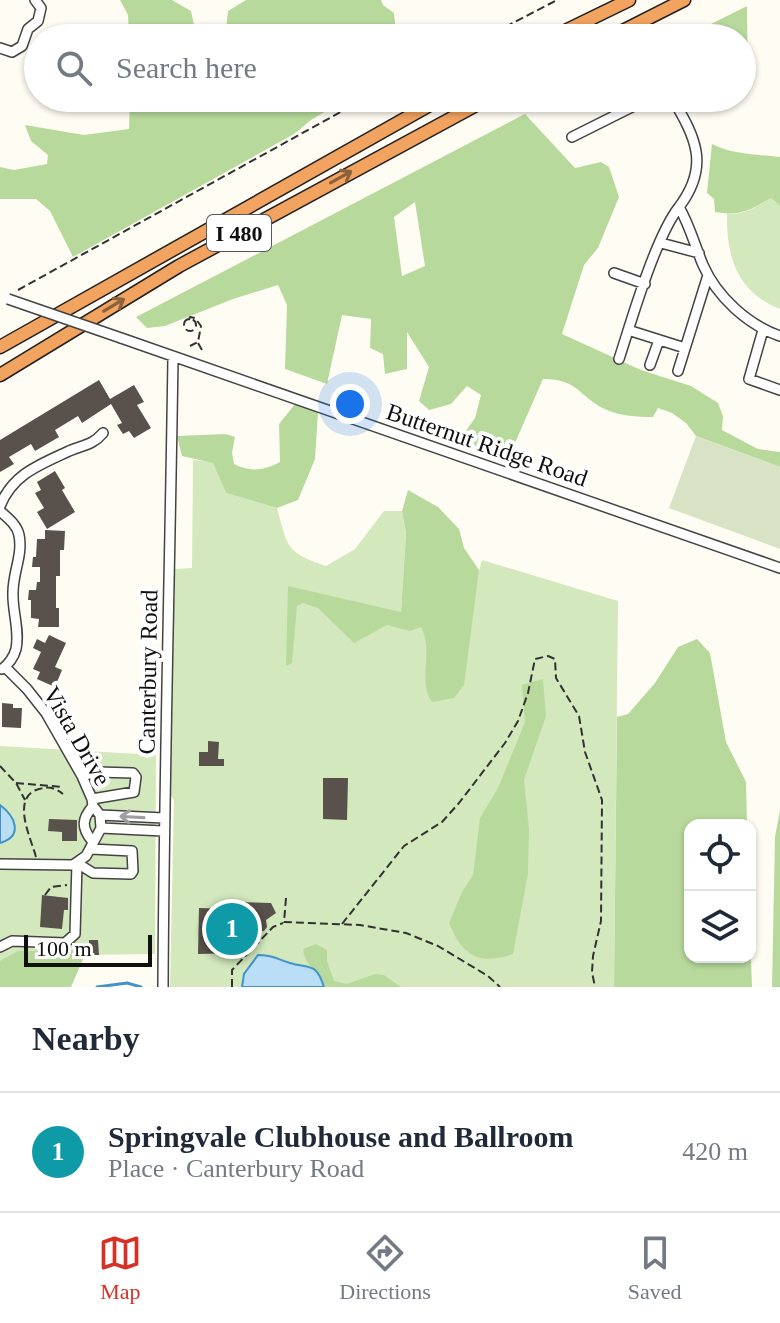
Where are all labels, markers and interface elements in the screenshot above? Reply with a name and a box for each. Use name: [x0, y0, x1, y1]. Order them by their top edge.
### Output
search box: [24, 24, 756, 112]
icon: search: [52, 46, 96, 90]
text: Search here: [116, 51, 257, 84]
one-way arrow: [328, 169, 352, 184]
road number: I 480: [207, 215, 271, 251]
one-way arrow: [103, 297, 125, 314]
your location: [330, 384, 370, 424]
street label: Butternut Ridge Road: [383, 398, 591, 492]
street label: Canterbury Road: [134, 589, 162, 755]
street label: Vista Drive: [38, 682, 116, 790]
one-way arrow: [119, 809, 146, 824]
map controls: [684, 819, 756, 963]
button: locate: [684, 819, 756, 891]
button: layers: [684, 891, 756, 963]
pin: 1: [206, 899, 258, 959]
scale bar: [24, 931, 152, 967]
text: 100 m: [36, 936, 92, 961]
text: Nearby: [32, 1020, 140, 1057]
text: Springvale Clubhouse and Ballroom: [108, 1120, 573, 1153]
text: 1: [52, 1137, 65, 1166]
text: 420 m: [682, 1137, 748, 1166]
text: Place · Canterbury Road: [108, 1154, 364, 1183]
tab: Map: [98, 1231, 142, 1305]
tab: Directions: [339, 1231, 431, 1305]
tab: Saved: [628, 1231, 682, 1305]

